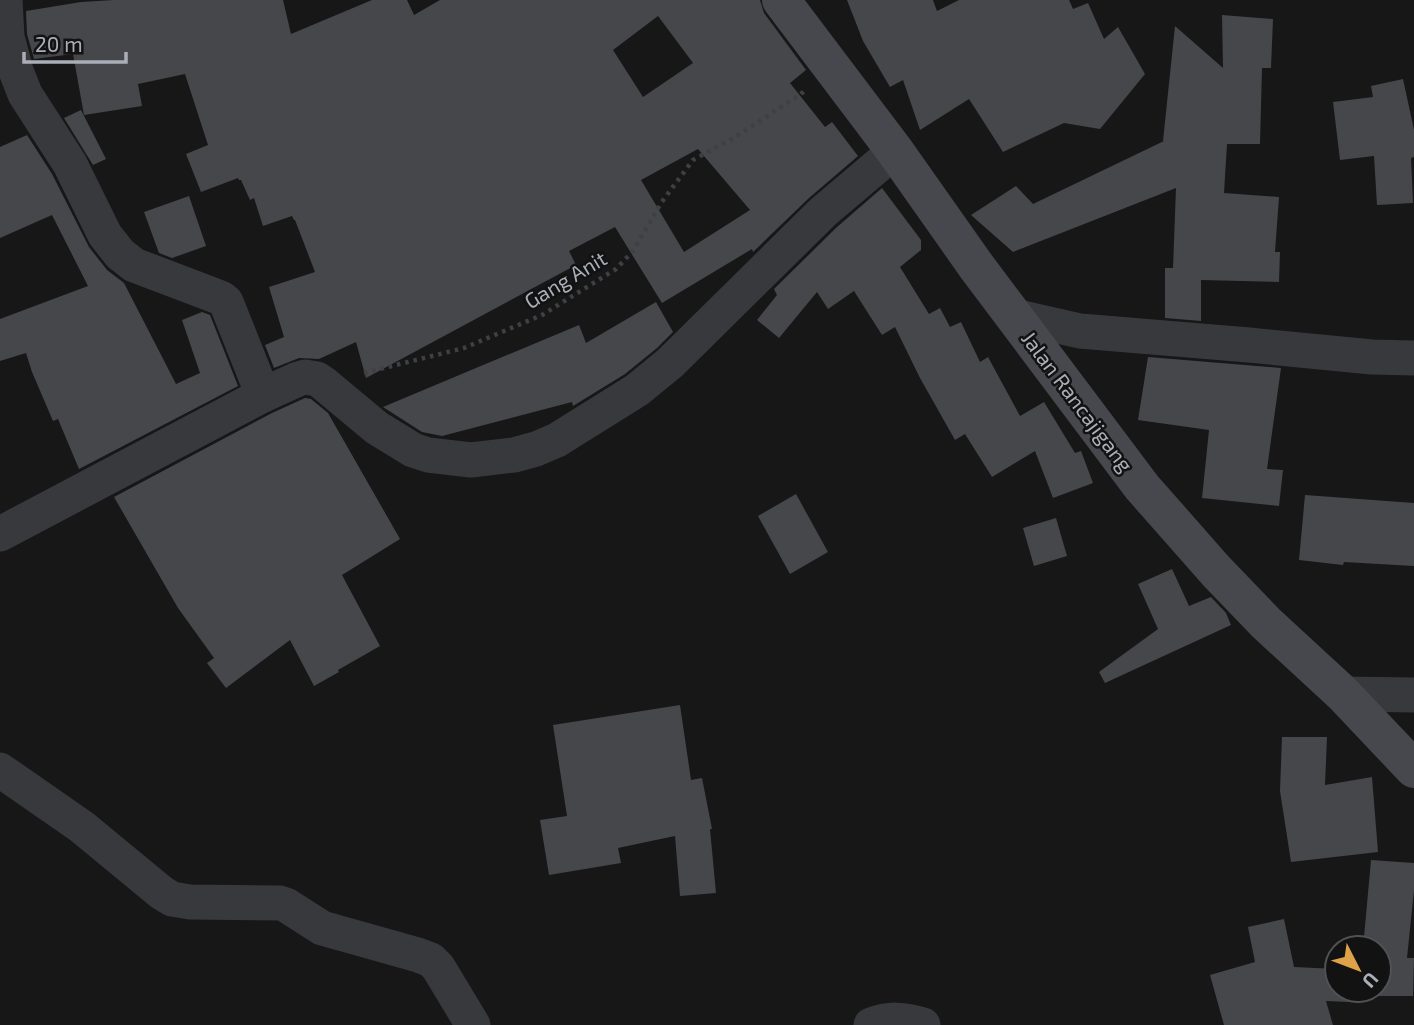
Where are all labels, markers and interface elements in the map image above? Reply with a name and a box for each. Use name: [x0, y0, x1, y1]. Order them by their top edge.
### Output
scale bar: [24, 21, 126, 65]
text: 20 m: [35, 31, 83, 56]
street label: Gang Anit: [519, 245, 611, 313]
street label: Jalan Rancajigang: [1016, 326, 1139, 477]
north arrow: [1323, 934, 1393, 1004]
text: U: [1358, 968, 1384, 993]

